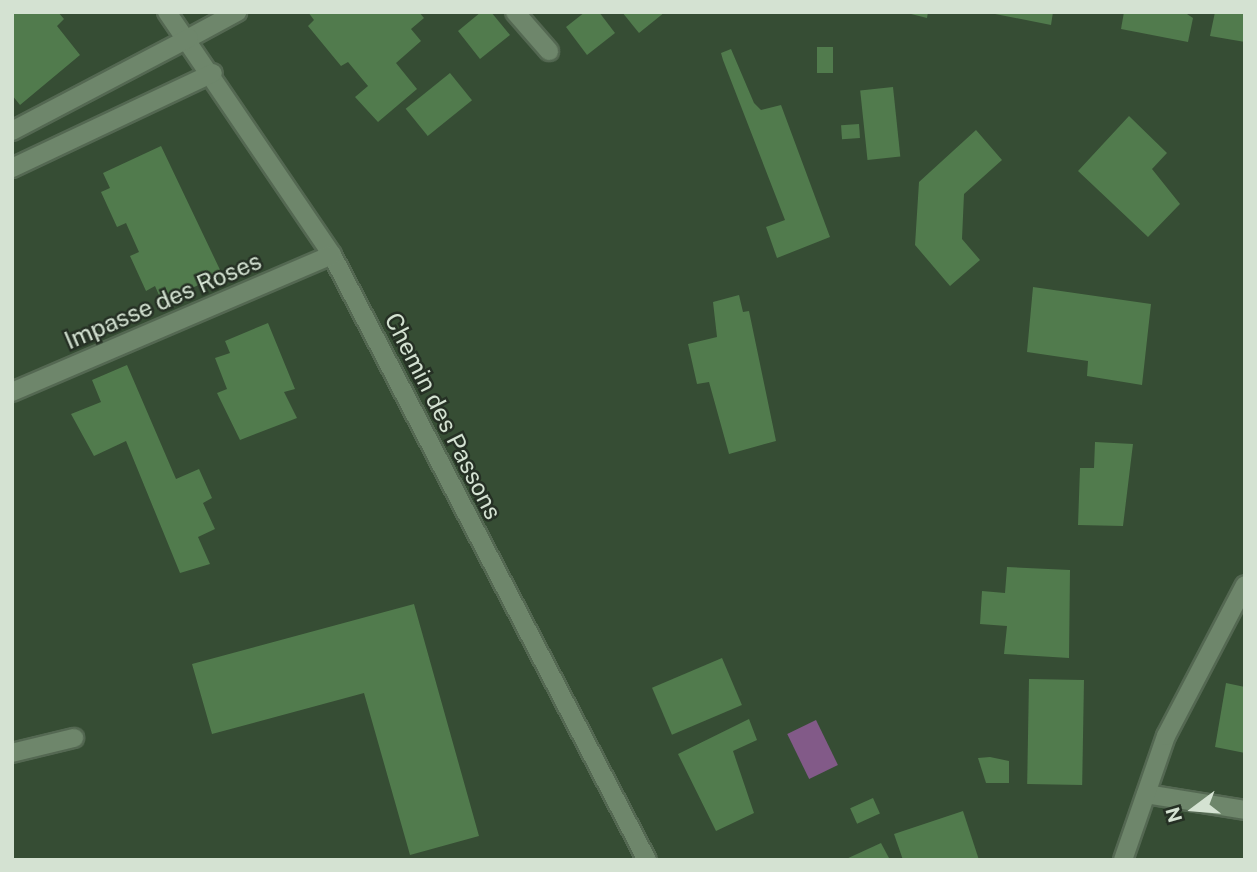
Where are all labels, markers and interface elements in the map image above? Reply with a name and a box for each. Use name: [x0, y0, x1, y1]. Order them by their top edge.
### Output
street label: Impasse des Roses: [60, 246, 266, 356]
street label: Chemin des Passons: [378, 308, 508, 524]
north arrow: [1159, 774, 1229, 844]
text: N: [1161, 805, 1186, 825]

